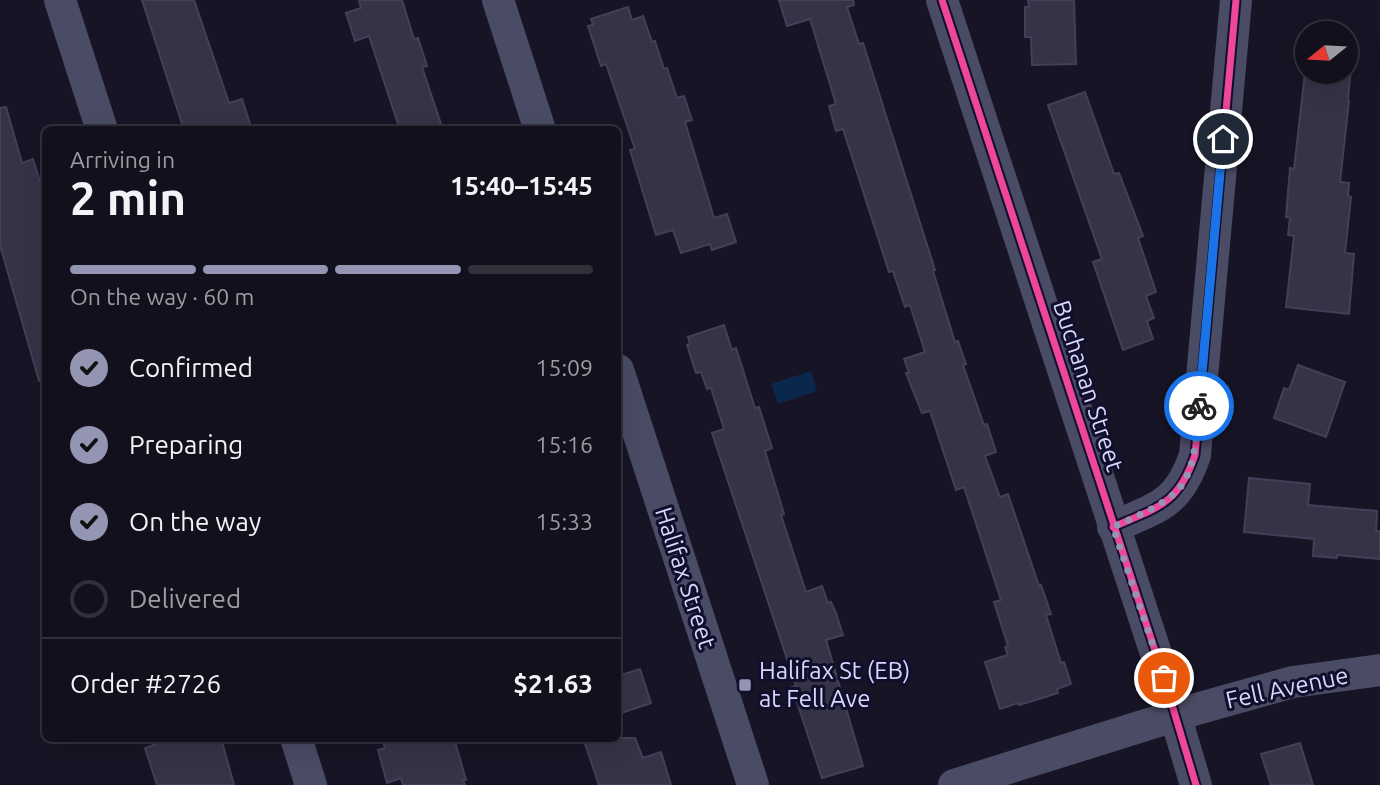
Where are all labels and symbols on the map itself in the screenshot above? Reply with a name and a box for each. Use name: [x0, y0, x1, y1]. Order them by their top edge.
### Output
north arrow: [1295, 21, 1358, 84]
pin: [1193, 109, 1253, 169]
street label: Buchanan Street: [1048, 297, 1129, 475]
courier: [1164, 371, 1234, 441]
street label: Halifax Street: [650, 504, 721, 653]
pin: [1134, 648, 1194, 708]
place label: Halifax St (EB) at Fell Ave: [759, 657, 910, 712]
street label: Fell Avenue: [1223, 661, 1351, 714]
marker: Halifax St (EB) at Fell Ave: [737, 677, 753, 693]

